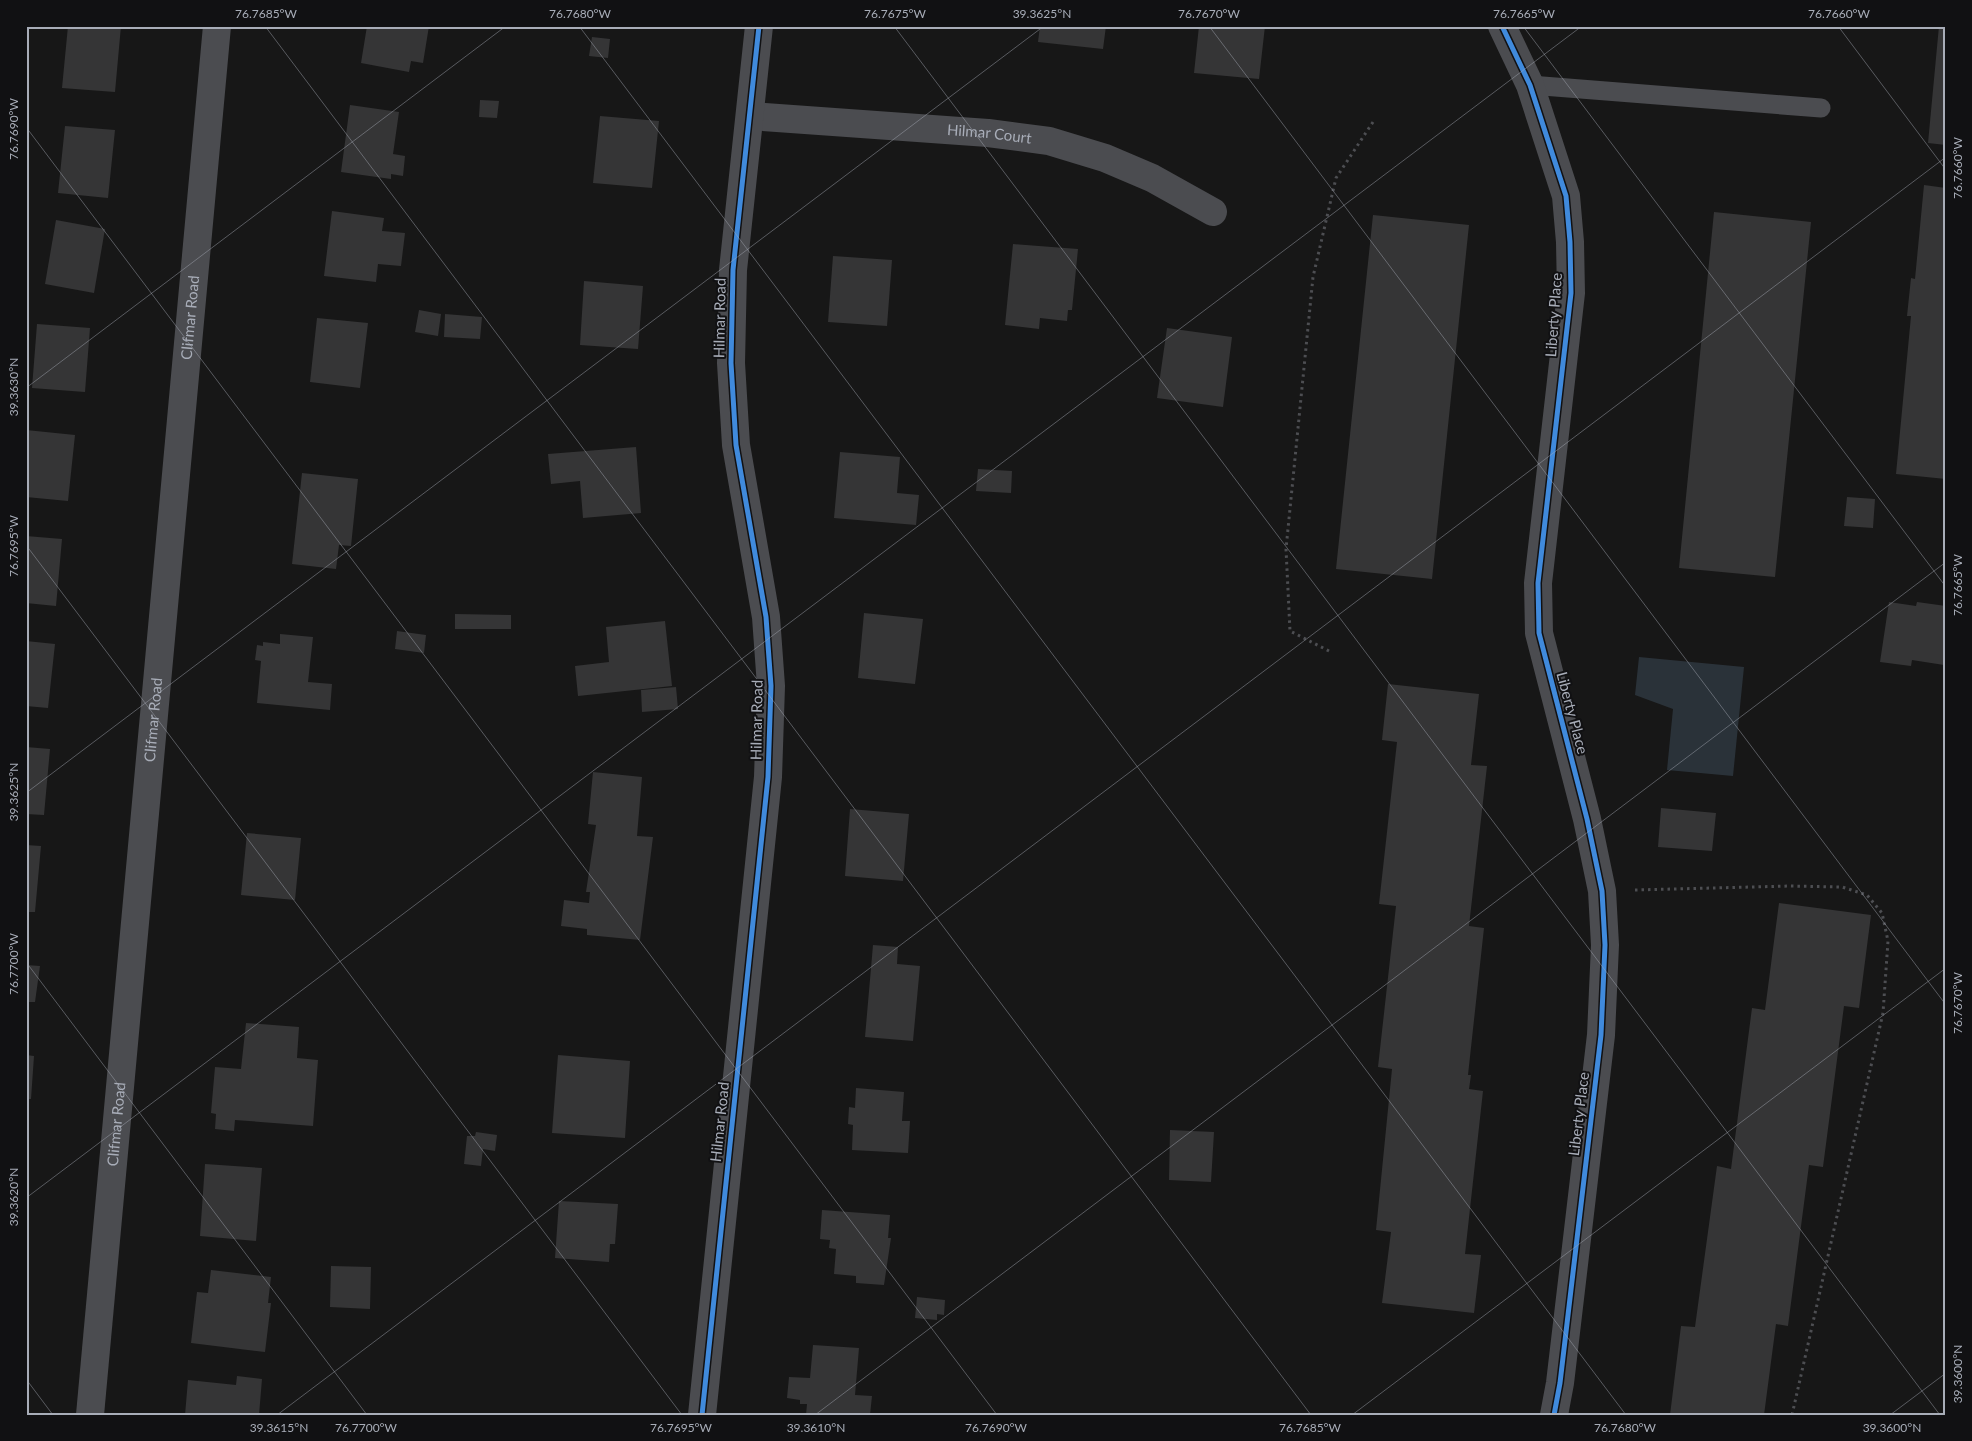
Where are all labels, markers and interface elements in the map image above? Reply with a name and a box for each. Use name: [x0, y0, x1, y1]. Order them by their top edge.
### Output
text: 76.7685°W: [235, 6, 298, 21]
text: 76.7680°W: [549, 6, 612, 21]
text: 76.7675°W: [864, 6, 927, 21]
text: 39.3625°N: [1013, 6, 1071, 21]
text: 76.7670°W: [1178, 6, 1241, 21]
text: 76.7665°W: [1493, 6, 1556, 21]
text: 76.7660°W: [1808, 6, 1871, 21]
text: 76.7690°W: [6, 97, 21, 160]
street label: Hilmar Court: [946, 120, 1033, 147]
text: 76.7660°W: [1950, 136, 1965, 199]
street label: Liberty Place: [1541, 272, 1565, 358]
street label: Clifmar Road: [177, 275, 202, 360]
street label: Hilmar Road: [709, 278, 729, 358]
text: 39.3630°N: [6, 358, 21, 416]
text: 76.7695°W: [6, 514, 21, 577]
text: 76.7665°W: [1950, 553, 1965, 616]
street label: Liberty Place: [1553, 670, 1593, 756]
street label: Clifmar Road: [140, 677, 165, 763]
street label: Hilmar Road: [746, 680, 766, 760]
text: 39.3625°N: [6, 763, 21, 821]
text: 76.7700°W: [6, 932, 21, 995]
text: 76.7670°W: [1950, 971, 1965, 1034]
street label: Liberty Place: [1564, 1071, 1592, 1157]
street label: Clifmar Road: [103, 1081, 128, 1167]
street label: Hilmar Road: [706, 1081, 732, 1163]
text: 39.3620°N: [6, 1168, 21, 1226]
text: 39.3600°N: [1950, 1345, 1965, 1403]
text: 39.3615°N: [250, 1420, 308, 1435]
text: 76.7700°W: [335, 1420, 398, 1435]
text: 76.7695°W: [650, 1420, 713, 1435]
text: 39.3610°N: [787, 1420, 845, 1435]
text: 76.7690°W: [965, 1420, 1028, 1435]
text: 76.7685°W: [1279, 1420, 1342, 1435]
text: 76.7680°W: [1594, 1420, 1657, 1435]
text: 39.3600°N: [1863, 1420, 1921, 1435]

